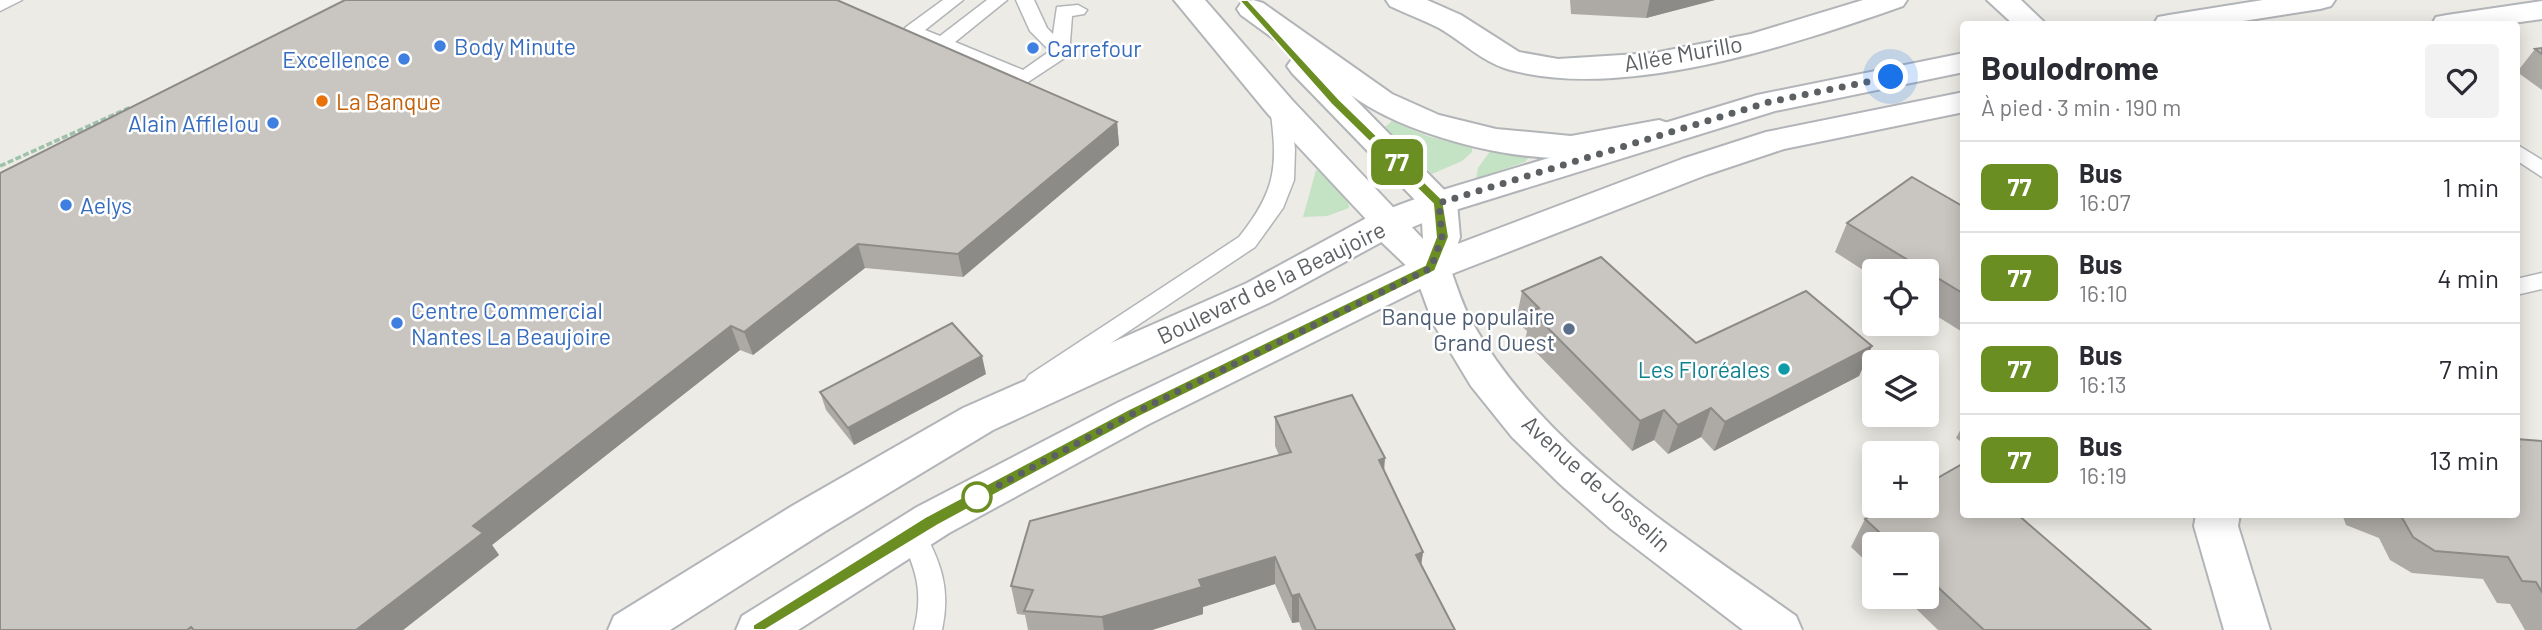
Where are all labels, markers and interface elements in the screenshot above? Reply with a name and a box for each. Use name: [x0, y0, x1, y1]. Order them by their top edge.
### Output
street label: Allée Murillo: [1622, 29, 1744, 77]
place label: Body Minute: [454, 32, 576, 60]
place label: Carrefour: [1047, 34, 1142, 62]
marker: Body Minute: [432, 38, 448, 54]
marker: Carrefour: [1025, 40, 1041, 56]
button: heart: [2425, 44, 2499, 118]
place label: Excellence: [282, 45, 390, 73]
text: Boulodrome: [1981, 47, 2159, 87]
marker: Excellence: [396, 51, 412, 67]
your location: [1873, 59, 1908, 94]
place label: La Banque: [336, 87, 441, 115]
marker: La Banque: [314, 93, 330, 109]
text: À pied · 3 min · 190 m: [1981, 93, 2181, 121]
place label: Alain Afflelou: [128, 109, 259, 137]
marker: Alain Afflelou: [265, 115, 281, 131]
line badge: 77: [1366, 139, 1428, 185]
text: 77: [1385, 147, 1409, 176]
text: Bus: [2079, 157, 2122, 188]
text: 1 min: [2443, 171, 2499, 202]
text: 77: [2008, 172, 2031, 201]
text: 16:07: [2079, 188, 2131, 216]
place label: Aelys: [80, 191, 132, 219]
marker: Aelys: [58, 197, 74, 213]
street label: Boulevard de la Beaujoire: [1152, 214, 1390, 350]
text: Bus: [2079, 248, 2122, 279]
map controls: [1862, 259, 1939, 609]
button: locate: [1862, 259, 1939, 336]
text: 4 min: [2437, 262, 2499, 293]
text: 77: [2008, 263, 2031, 292]
text: 16:10: [2079, 279, 2128, 307]
place label: Centre Commercial Nantes La Beaujoire: [411, 296, 611, 350]
place label: Banque populaire Grand Ouest: [1381, 302, 1555, 356]
marker: Centre Commercial Nantes La Beaujoire: [389, 315, 405, 331]
marker: Banque populaire Grand Ouest: [1561, 321, 1577, 337]
text: Bus: [2079, 339, 2122, 370]
button: layers: [1862, 350, 1939, 427]
text: 7 min: [2439, 353, 2499, 384]
text: 77: [2008, 354, 2031, 383]
place label: Les Floréales: [1638, 355, 1770, 383]
marker: Les Floréales: [1776, 361, 1792, 377]
text: 16:13: [2079, 370, 2127, 398]
street label: Avenue de Josselin: [1517, 409, 1677, 557]
text: Bus: [2079, 430, 2122, 461]
button: +: [1862, 441, 1939, 518]
text: 13 min: [2429, 444, 2499, 475]
text: 77: [2008, 445, 2031, 474]
text: 16:19: [2079, 461, 2127, 489]
unlabelled marker: [962, 482, 992, 512]
button: −: [1862, 532, 1939, 609]

